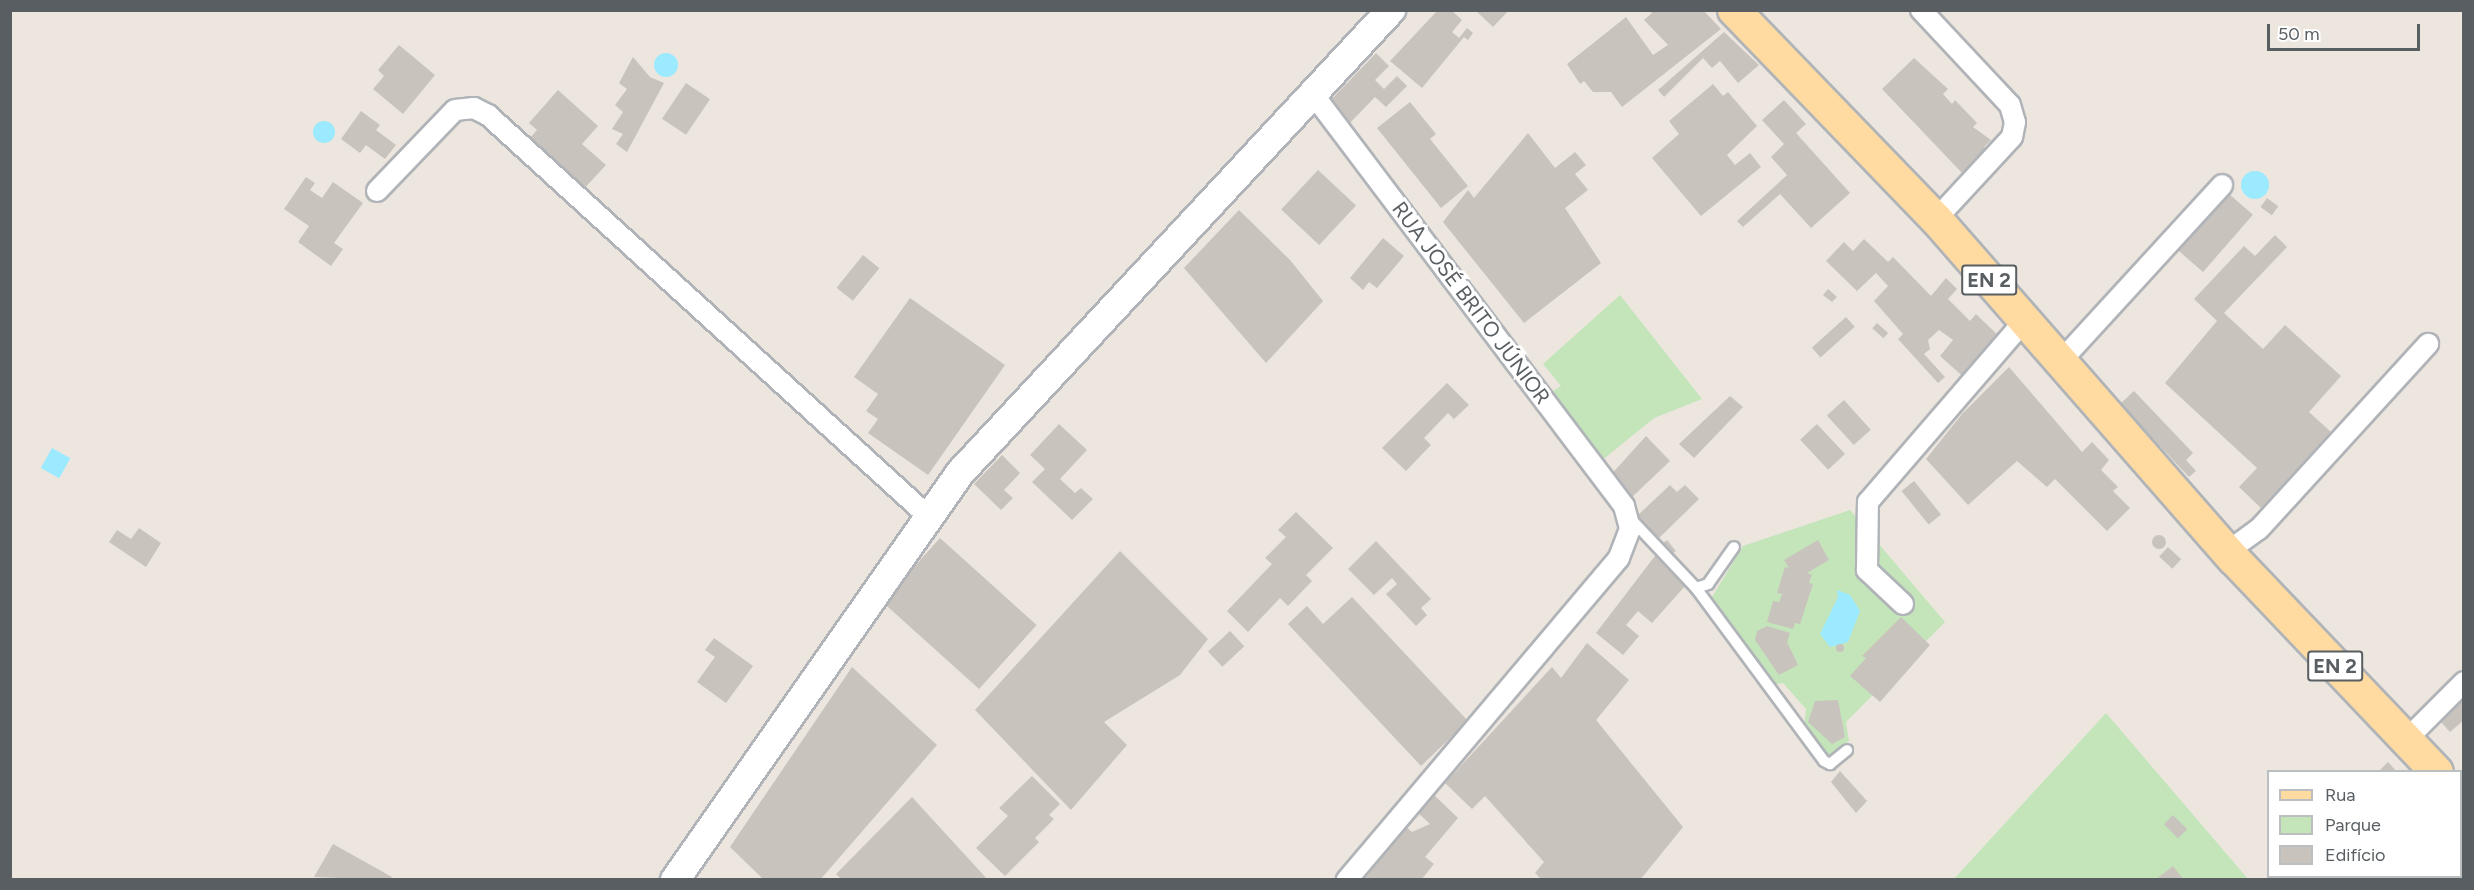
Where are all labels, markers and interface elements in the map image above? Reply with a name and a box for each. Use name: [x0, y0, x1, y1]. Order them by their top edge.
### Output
scale bar: [2270, 12, 2423, 50]
text: 50 m: [2278, 23, 2320, 45]
street label: RUA JOSÉ BRITO JÚNIOR: [1387, 197, 1555, 409]
road number: EN 2: [1960, 263, 2018, 297]
road number: EN 2: [2306, 649, 2364, 683]
legend: [2267, 770, 2462, 878]
text: Rua: [2325, 784, 2356, 806]
text: Parque: [2325, 814, 2381, 836]
text: Edifício: [2325, 844, 2386, 866]

